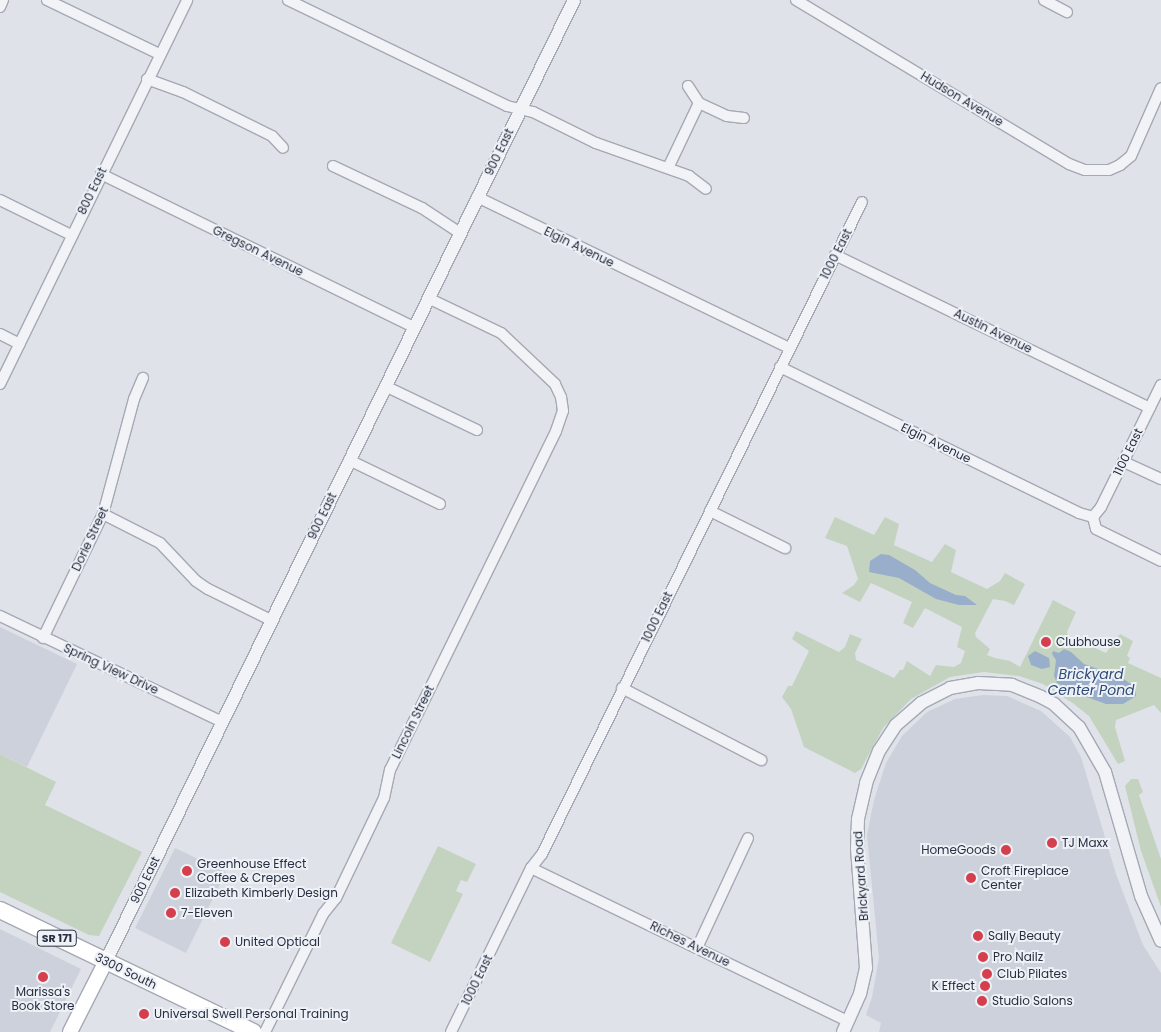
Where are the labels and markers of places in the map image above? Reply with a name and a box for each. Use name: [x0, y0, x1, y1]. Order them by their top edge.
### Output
place label: Clubhouse: [1056, 635, 1121, 649]
marker: Clubhouse: [1040, 636, 1052, 648]
place label: TJ Maxx: [1062, 836, 1108, 850]
marker: TJ Maxx: [1046, 837, 1058, 849]
place label: HomeGoods: [921, 843, 996, 857]
marker: HomeGoods: [1000, 844, 1012, 856]
place label: Greenhouse Effect Coffee & Crepes: [197, 857, 306, 885]
place label: Croft Fireplace Center: [981, 864, 1069, 892]
marker: Greenhouse Effect Coffee & Crepes: [181, 865, 193, 877]
marker: Croft Fireplace Center: [965, 872, 977, 884]
place label: Elizabeth Kimberly Design: [185, 886, 338, 900]
marker: Elizabeth Kimberly Design: [169, 887, 181, 899]
place label: 7-Eleven: [181, 906, 233, 920]
marker: 7-Eleven: [165, 907, 177, 919]
place label: Sally Beauty: [988, 929, 1061, 943]
marker: Sally Beauty: [972, 930, 984, 942]
place label: United Optical: [235, 935, 320, 949]
marker: United Optical: [219, 936, 231, 948]
place label: Pro Nailz: [993, 950, 1043, 964]
marker: Pro Nailz: [977, 951, 989, 963]
place label: Club Pilates: [997, 967, 1067, 981]
marker: Club Pilates: [981, 968, 993, 980]
marker: Marissa's Book Store: [37, 971, 49, 983]
place label: K Effect: [931, 979, 975, 993]
marker: K Effect: [979, 980, 991, 992]
place label: Marissa's Book Store: [11, 985, 75, 1013]
place label: Studio Salons: [992, 994, 1073, 1008]
marker: Studio Salons: [976, 995, 988, 1007]
place label: Universal Swell Personal Training: [154, 1007, 349, 1021]
marker: Universal Swell Personal Training: [138, 1008, 150, 1020]

